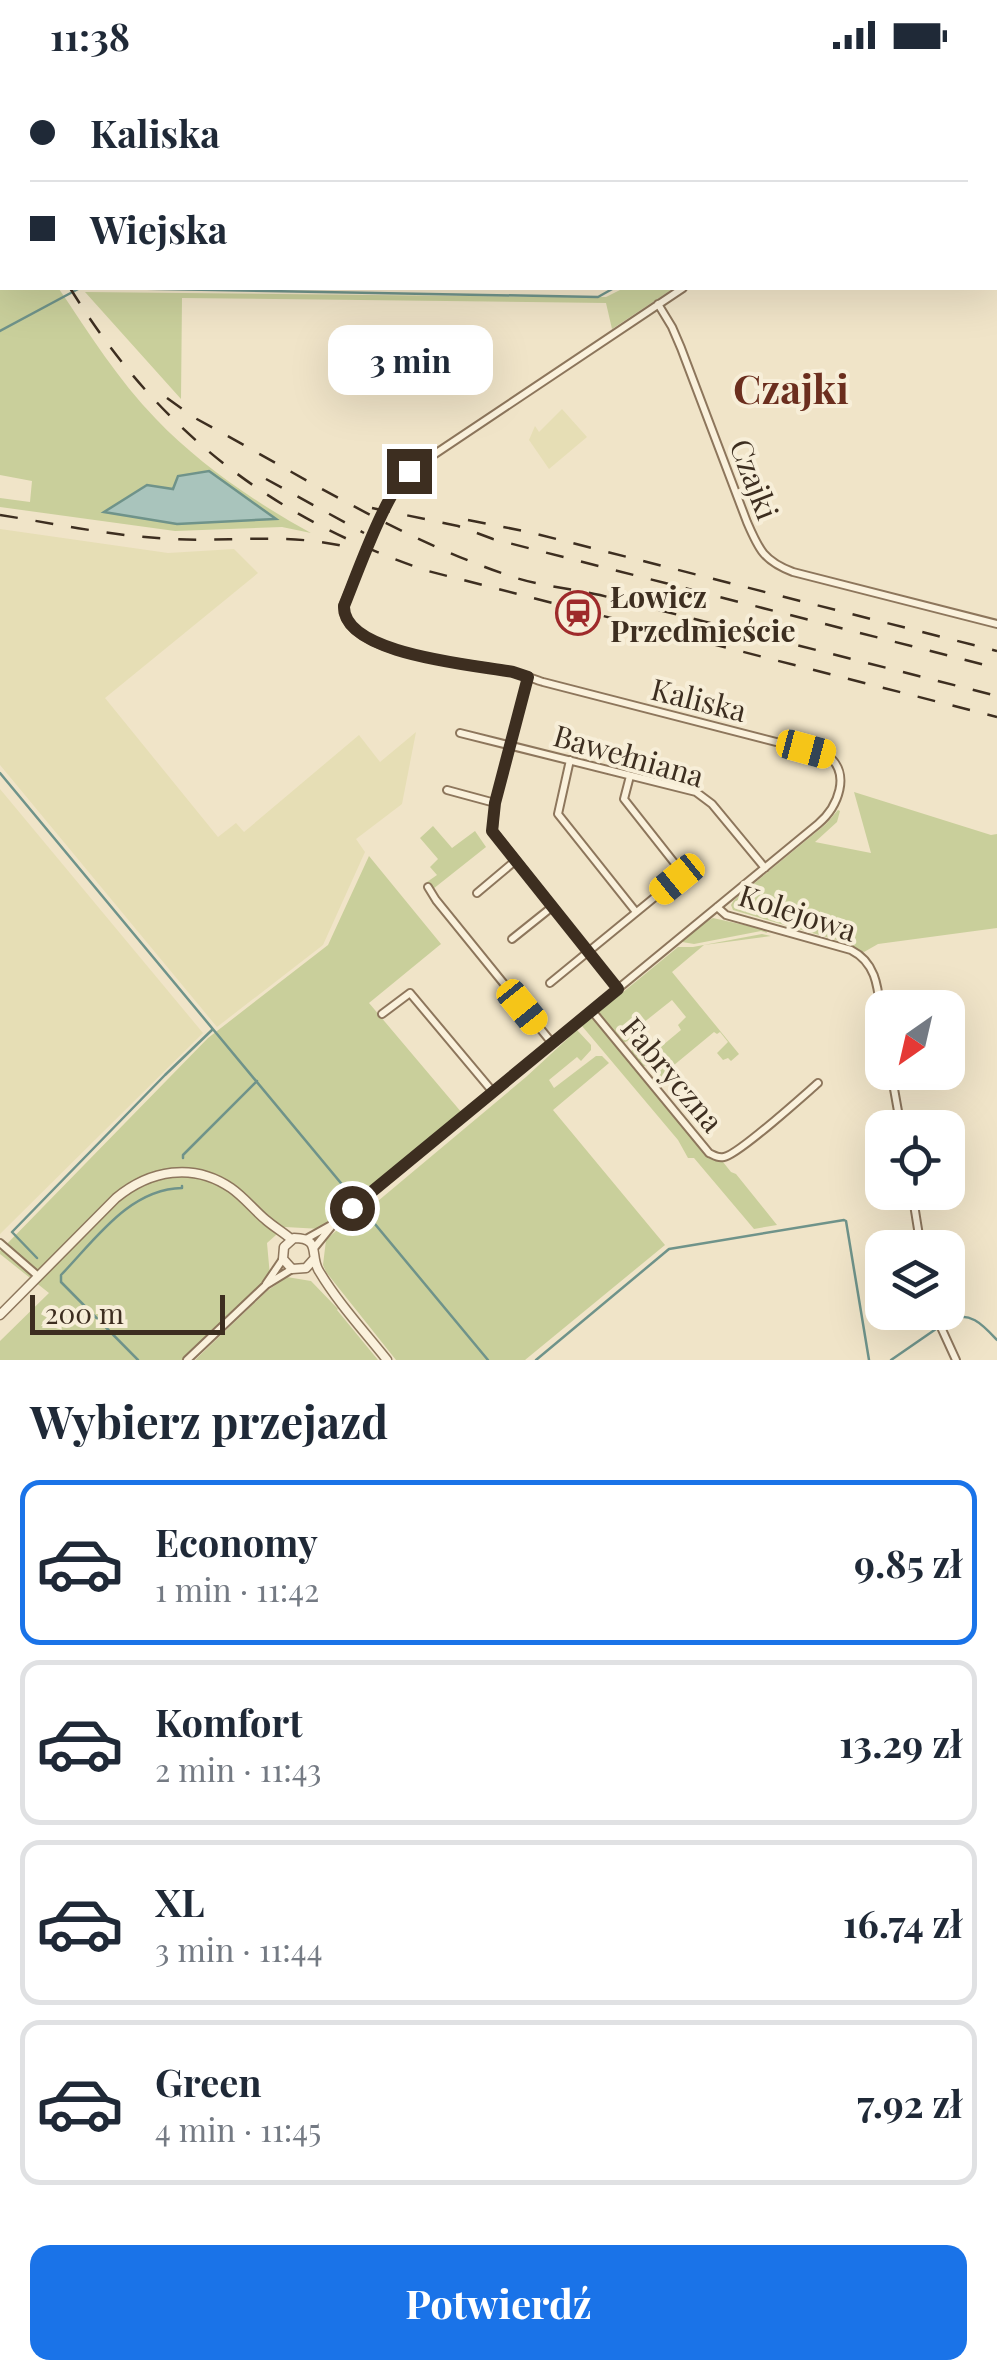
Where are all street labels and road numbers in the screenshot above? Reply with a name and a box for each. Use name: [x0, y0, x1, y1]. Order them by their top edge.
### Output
street label: Czajki: [721, 433, 789, 525]
street label: Kaliska: [647, 668, 751, 730]
street label: Bawełniana: [549, 714, 709, 796]
street label: Kolejowa: [734, 874, 862, 950]
street label: Fabryczna: [613, 1008, 733, 1140]

